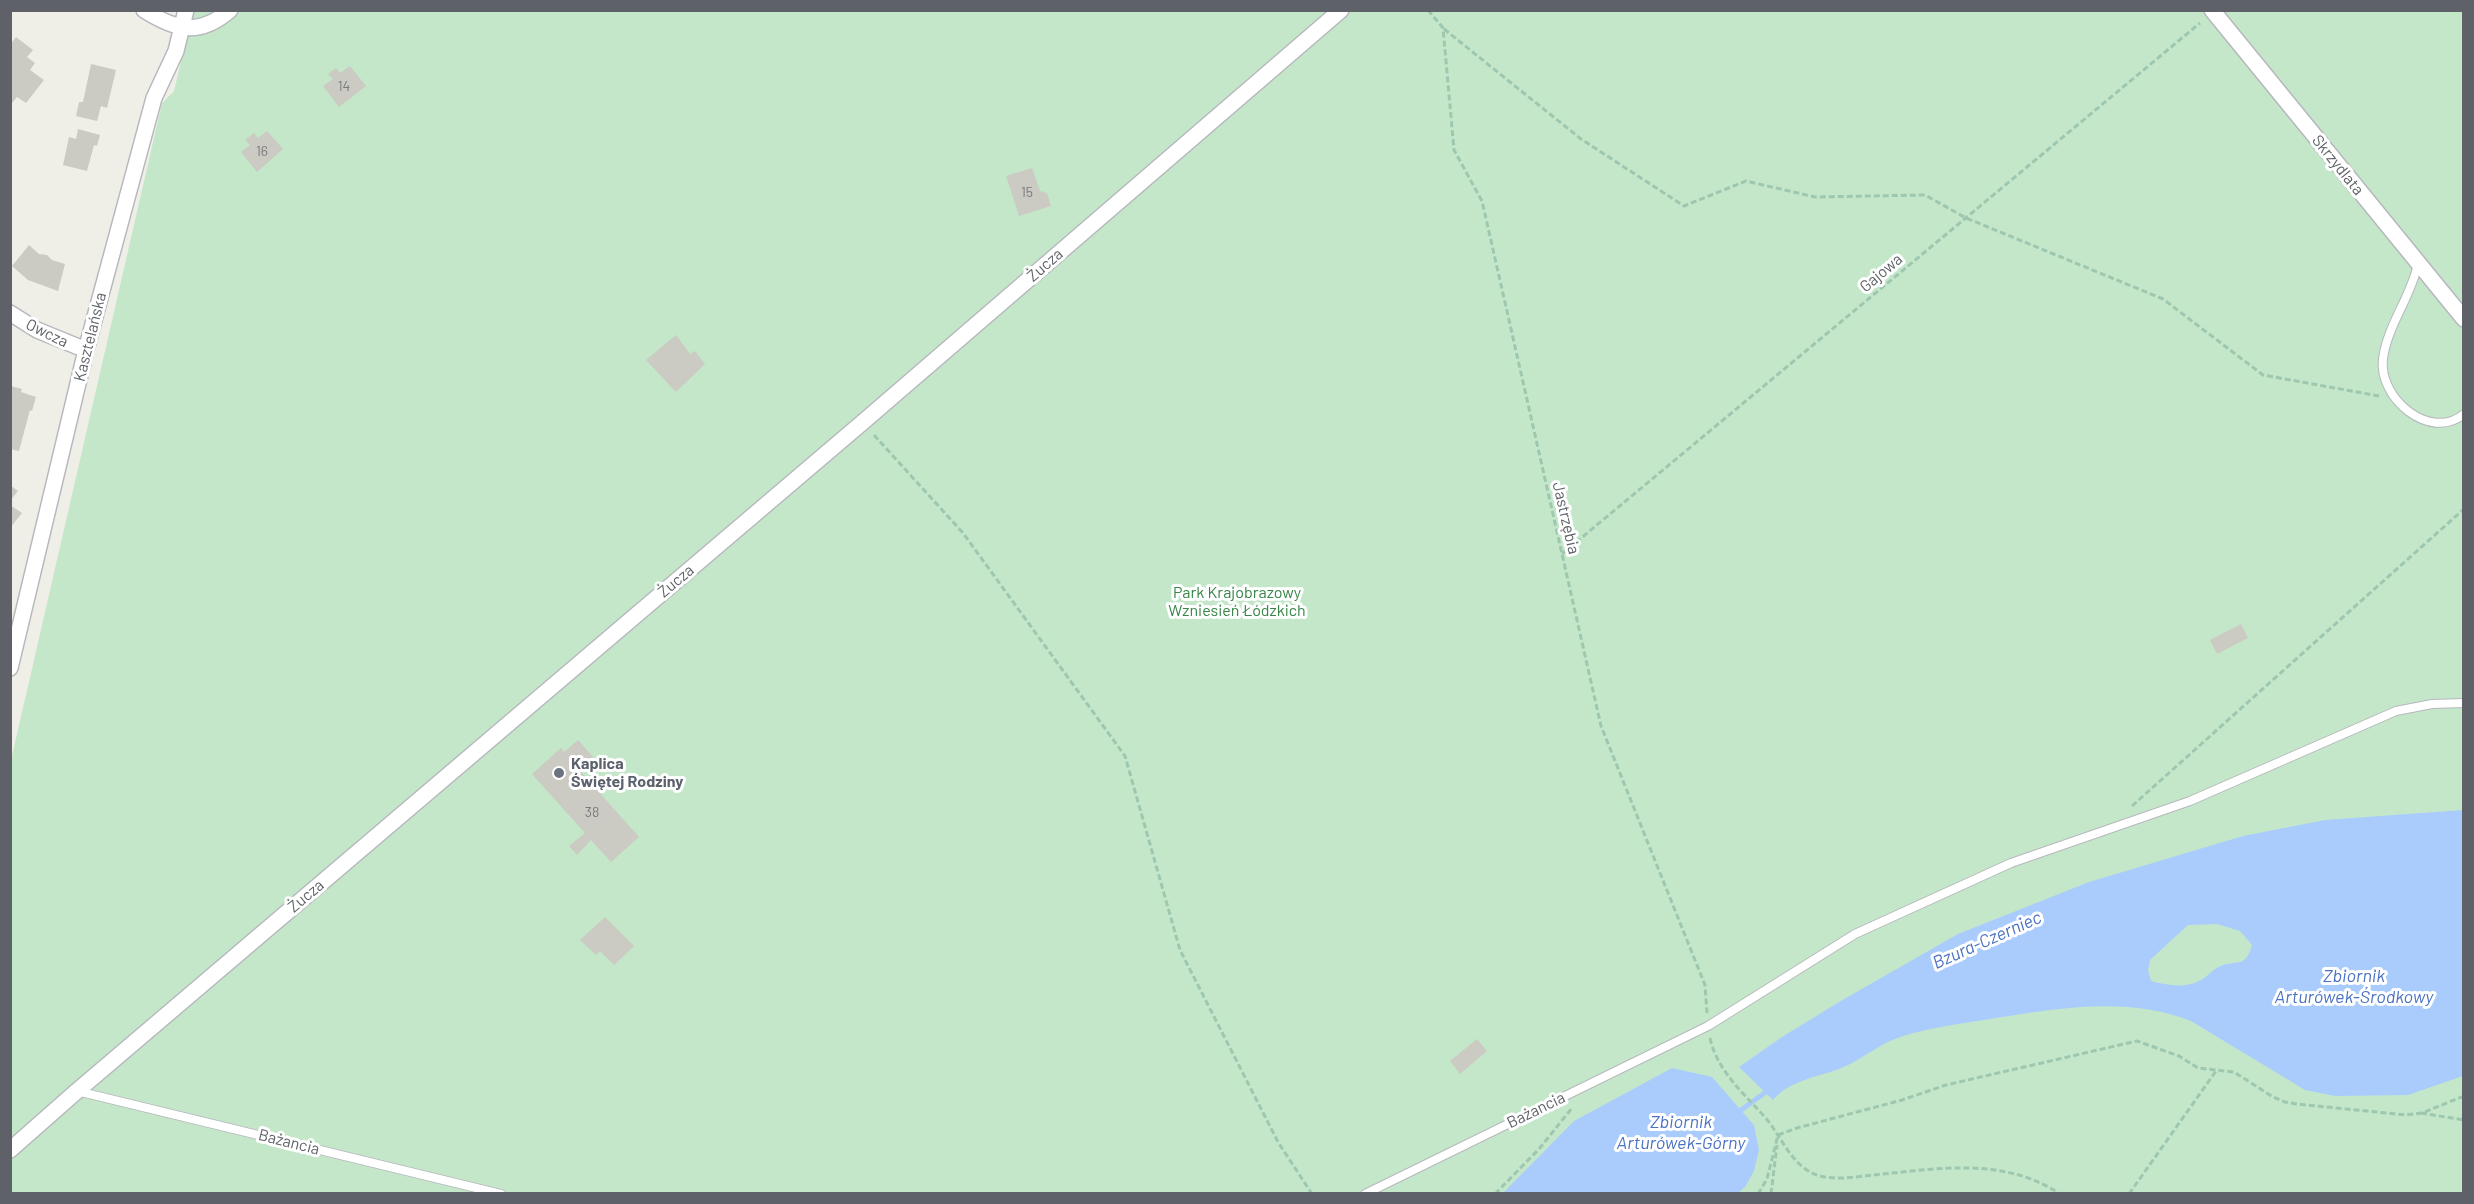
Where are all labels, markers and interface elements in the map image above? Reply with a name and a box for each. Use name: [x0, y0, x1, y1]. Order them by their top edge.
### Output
house number: 14: [338, 78, 350, 94]
street label: Skrzydlata: [2308, 131, 2368, 199]
house number: 16: [256, 143, 268, 159]
house number: 15: [1021, 184, 1033, 200]
street label: Żucza: [1023, 244, 1067, 286]
street label: Gajowa: [1856, 250, 1906, 296]
street label: Kasztelańska: [70, 290, 110, 384]
street label: Owcza: [23, 315, 71, 351]
street label: Jastrzębia: [1548, 480, 1584, 556]
street label: Żucza: [654, 560, 698, 602]
park label: Park Krajobrazowy Wzniesień Łódzkich: [1168, 583, 1306, 621]
place label: Kaplica Świętej Rodziny: [571, 754, 683, 792]
marker: Kaplica Świętej Rodziny: [552, 766, 566, 780]
house number: 38: [585, 804, 599, 820]
street label: Żucza: [284, 875, 328, 917]
water label: Bzura-Czerniec: [1929, 906, 2045, 974]
water label: Zbiornik Arturówek-Środkowy: [2275, 965, 2433, 1008]
street label: Bażancia: [1504, 1088, 1568, 1132]
water label: Zbiornik Arturówek-Górny: [1617, 1111, 1745, 1154]
street label: Bażancia: [256, 1125, 322, 1159]

